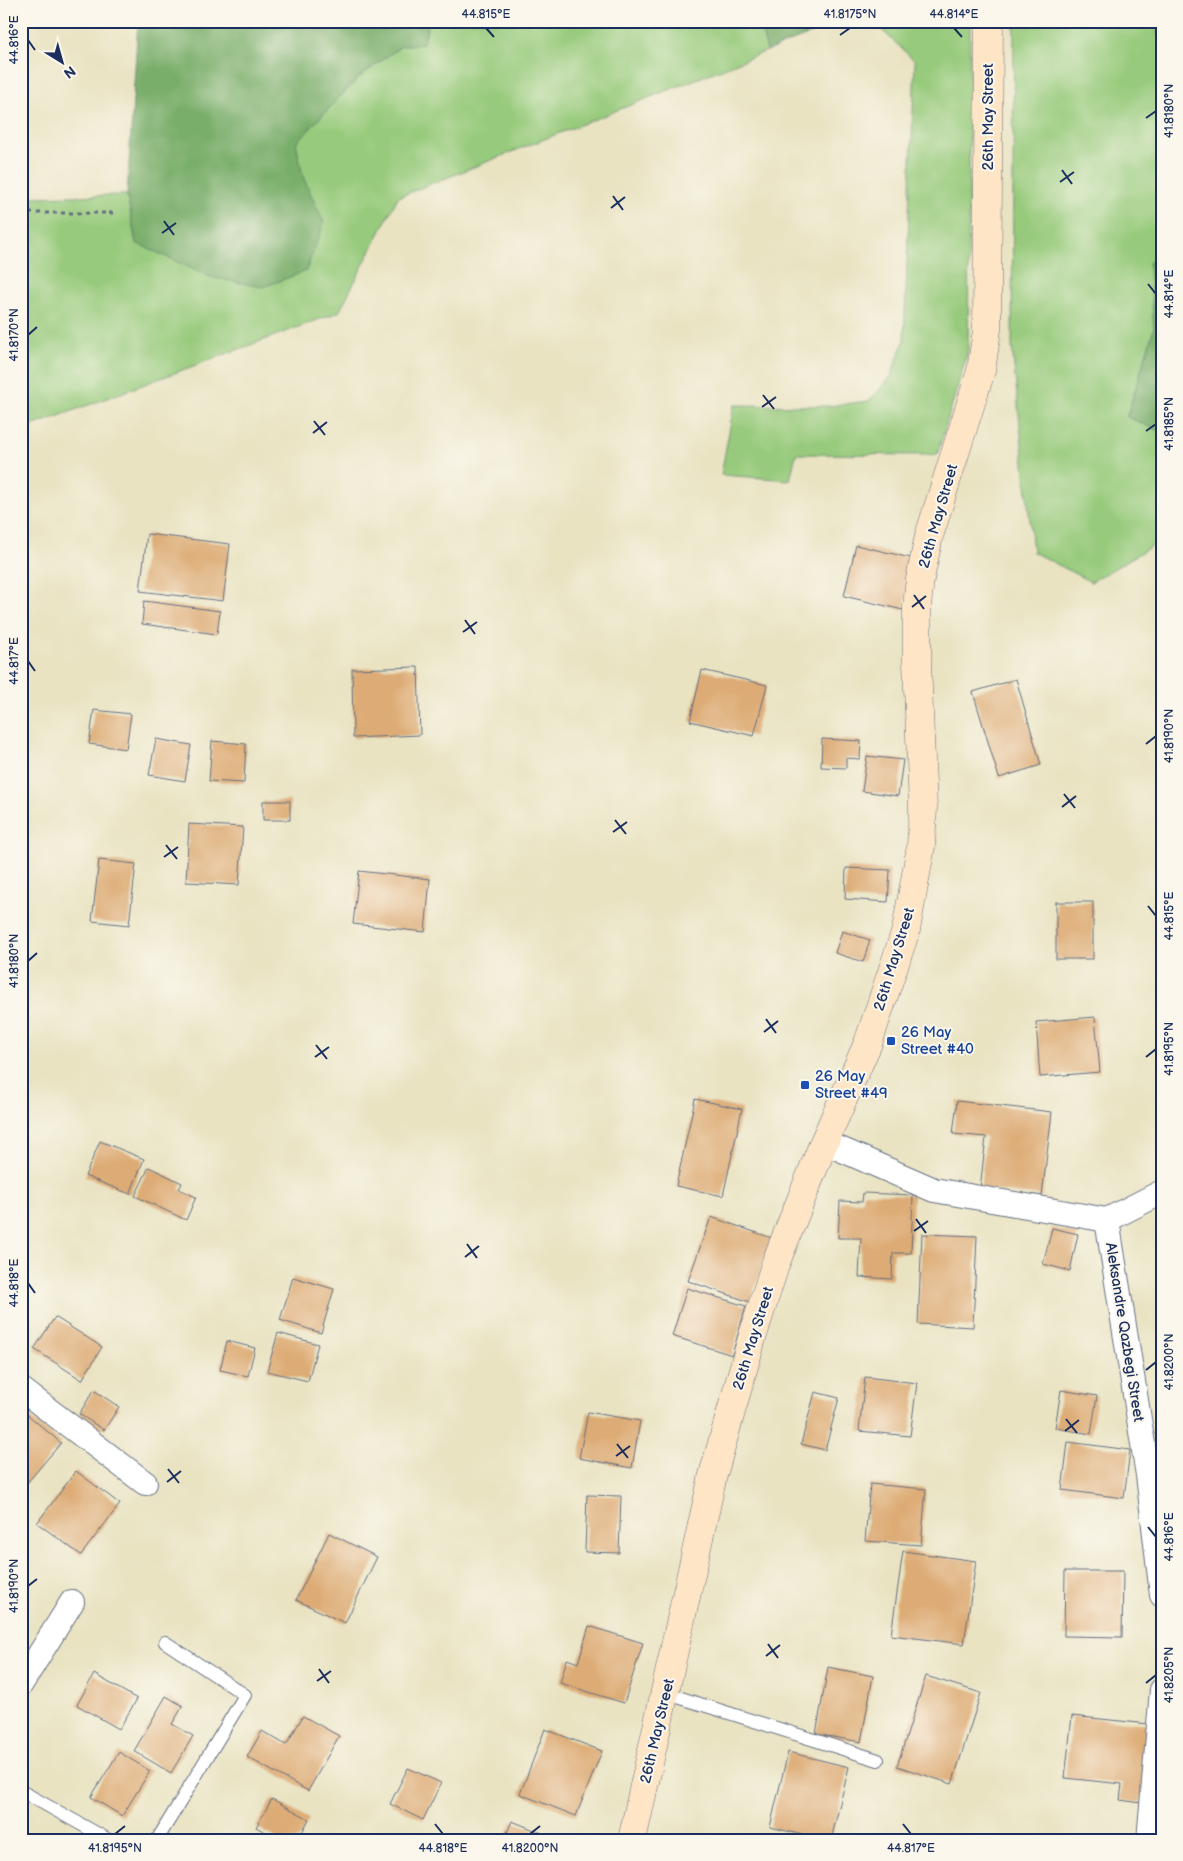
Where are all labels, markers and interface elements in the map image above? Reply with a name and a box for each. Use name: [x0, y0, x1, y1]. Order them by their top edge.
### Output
text: 44.815°E: [462, 7, 510, 22]
text: 41.8175°N: [823, 7, 877, 22]
text: 44.814°E: [930, 7, 979, 22]
text: 44.816°E: [7, 15, 22, 65]
north arrow: [38, 38, 88, 88]
text: N: [60, 62, 79, 82]
street label: 26th May Street: [979, 63, 998, 171]
text: 41.8180°N: [1162, 84, 1177, 138]
text: 44.814°E: [1162, 269, 1177, 318]
text: 41.8170°N: [7, 308, 22, 362]
text: 41.8185°N: [1162, 397, 1177, 451]
street label: 26th May Street: [915, 462, 962, 570]
text: 44.817°E: [7, 637, 22, 685]
text: 41.8190°N: [1162, 709, 1177, 763]
text: 44.815°E: [1162, 892, 1177, 940]
street label: 26th May Street: [870, 905, 919, 1013]
text: 41.8180°N: [7, 934, 22, 988]
text: 41.8195°N: [1162, 1022, 1177, 1076]
place label: 26 May Street #40: [901, 1023, 974, 1059]
marker: 26 May Street #40: [885, 1035, 897, 1047]
place label: 26 May Street #49: [815, 1067, 888, 1103]
marker: 26 May Street #49: [799, 1079, 811, 1091]
street label: Aleksandre Qazbegi Street: [1101, 1241, 1148, 1424]
text: 44.818°E: [7, 1258, 22, 1308]
street label: 26th May Street: [729, 1284, 778, 1392]
text: 41.8200°N: [1162, 1333, 1177, 1391]
text: 44.816°E: [1162, 1512, 1177, 1562]
text: 41.8190°N: [7, 1559, 22, 1613]
text: 41.8205°N: [1162, 1647, 1177, 1703]
street label: 26th May Street: [636, 1676, 679, 1785]
text: 41.8195°N: [88, 1841, 142, 1856]
text: 44.818°E: [418, 1841, 468, 1856]
text: 41.8200°N: [501, 1841, 559, 1856]
text: 44.817°E: [887, 1841, 935, 1856]

